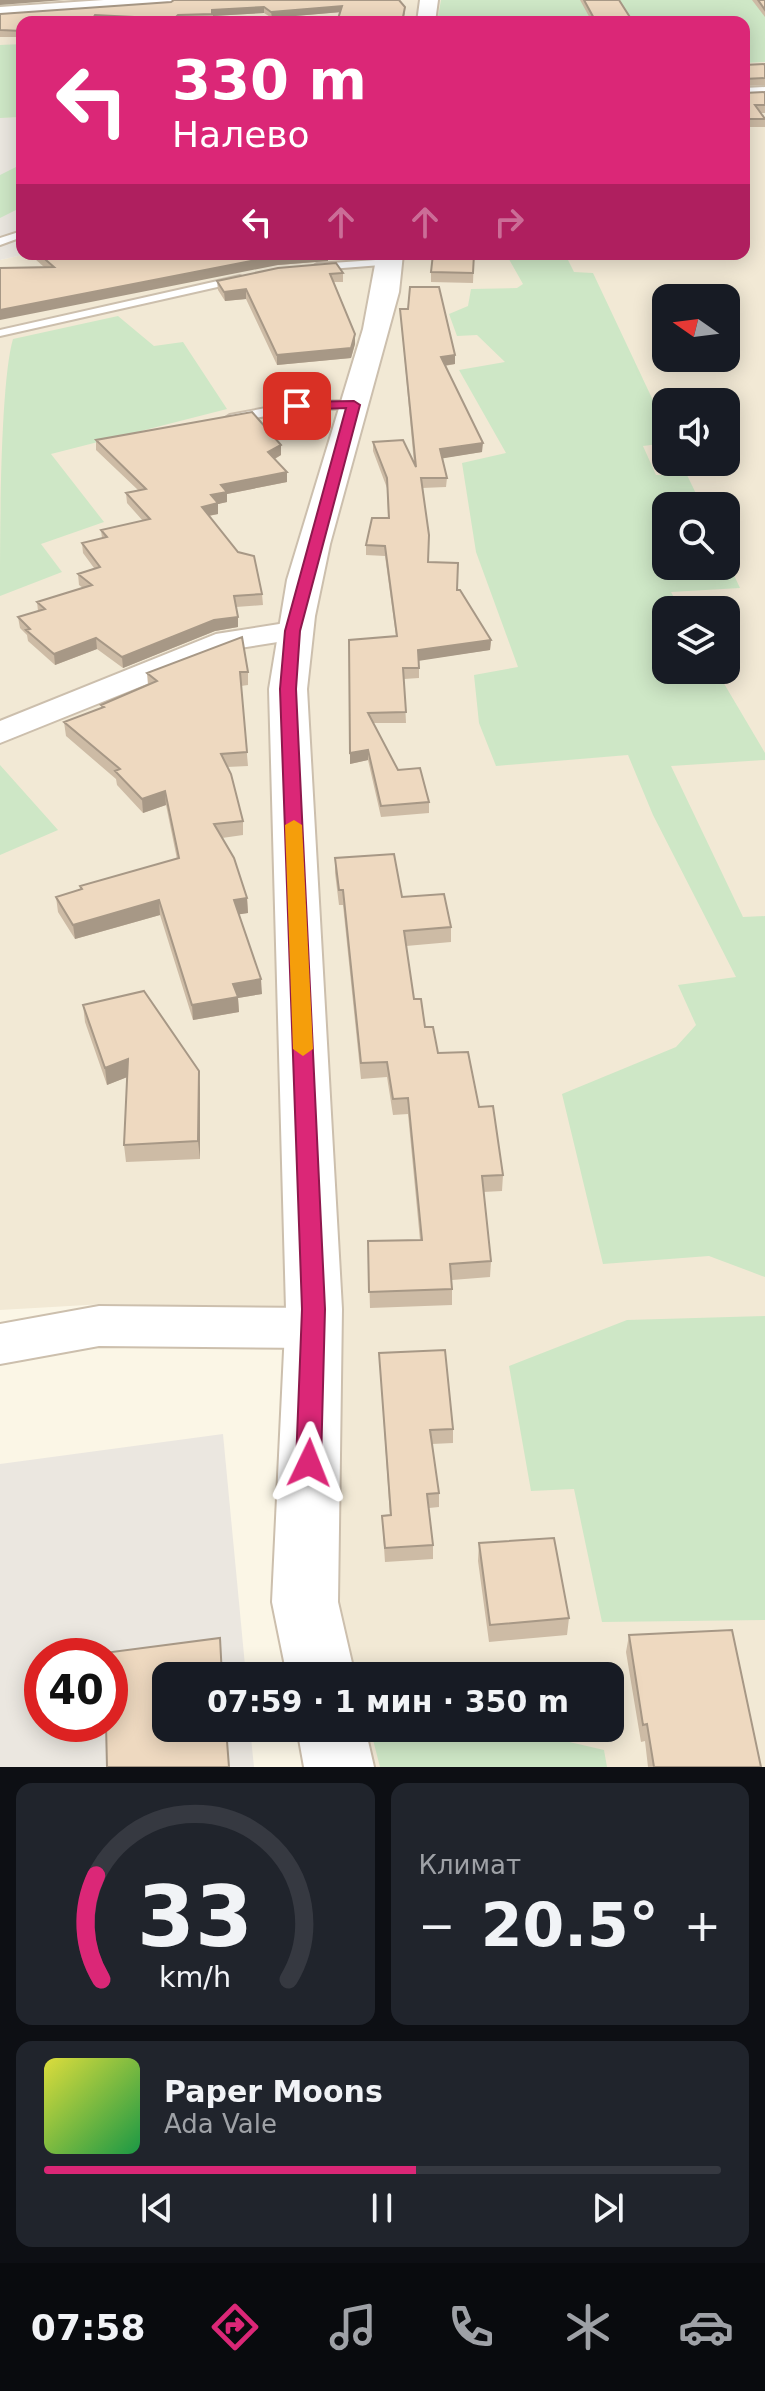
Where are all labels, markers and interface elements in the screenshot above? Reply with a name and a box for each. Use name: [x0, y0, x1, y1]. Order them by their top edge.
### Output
text: 330 m: [172, 47, 367, 112]
icon: left: [40, 48, 144, 152]
text: Налево: [172, 114, 310, 155]
icon: left: [235, 200, 279, 244]
icon: ahead: [319, 200, 363, 244]
icon: ahead: [403, 200, 447, 244]
icon: right: [487, 200, 531, 244]
north arrow: [652, 284, 740, 372]
map controls: [652, 284, 740, 684]
pin: [263, 372, 331, 440]
icon: arrive: [275, 384, 319, 428]
button: sound: [652, 388, 740, 476]
button: search: [652, 492, 740, 580]
button: layers: [652, 596, 740, 684]
position arrow: [267, 1421, 351, 1505]
speed limit sign: 40: [24, 1638, 128, 1742]
text: 07:59 · 1 мин · 350 m: [207, 1684, 569, 1719]
text: Климат: [419, 1850, 521, 1880]
text: 33: [137, 1869, 253, 1966]
text: 20.5°: [481, 1890, 659, 1960]
text: −: [419, 1900, 455, 1951]
text: +: [684, 1900, 721, 1951]
text: km/h: [159, 1960, 231, 1994]
text: Paper Moons: [164, 2074, 383, 2109]
text: Ada Vale: [164, 2109, 277, 2139]
icon: previous: [135, 2186, 179, 2230]
icon: pause: [360, 2186, 404, 2230]
icon: next: [586, 2186, 630, 2230]
icon: directions: [207, 2299, 263, 2355]
icon: music: [325, 2299, 381, 2355]
icon: phone: [443, 2299, 499, 2355]
icon: climate: [560, 2299, 616, 2355]
icon: car: [678, 2299, 734, 2355]
text: 07:58: [31, 2307, 145, 2348]

